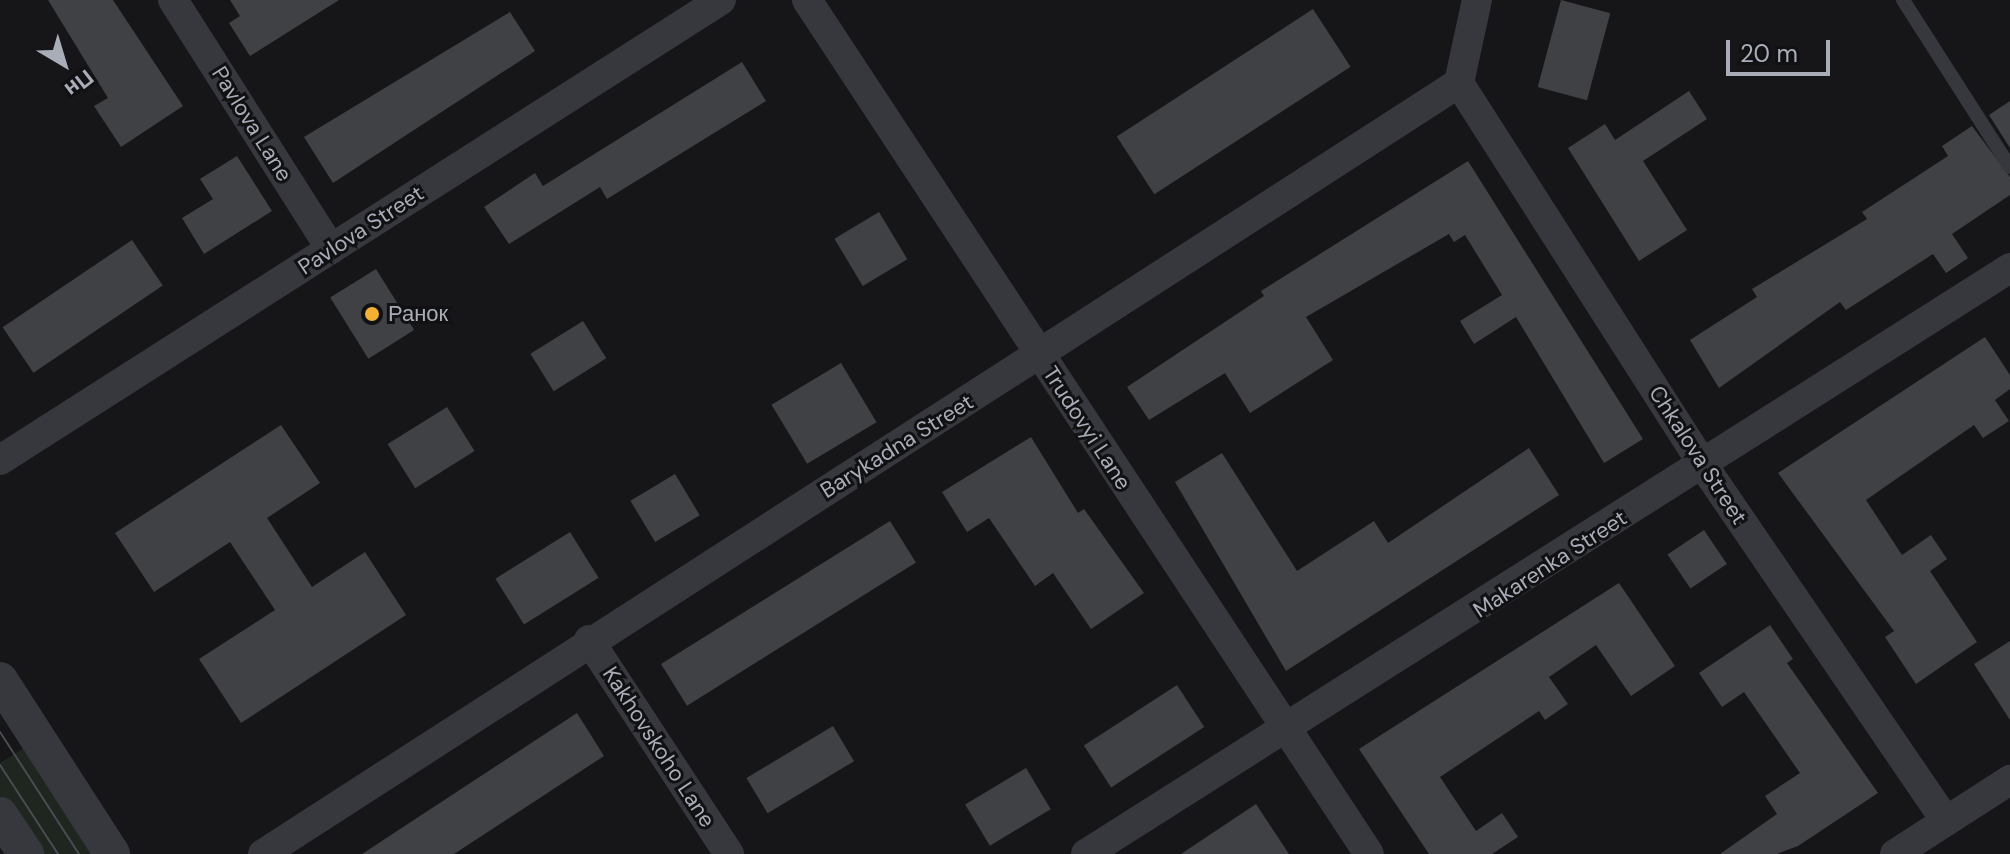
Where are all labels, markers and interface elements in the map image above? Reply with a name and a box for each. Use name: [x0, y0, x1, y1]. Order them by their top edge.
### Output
north arrow: [24, 24, 104, 104]
scale bar: [1730, 24, 1834, 74]
text: 20 m: [1740, 38, 1798, 69]
street label: Pavlova Lane: [206, 62, 298, 186]
text: Пн: [59, 63, 99, 104]
street label: Pavlova Street: [293, 180, 429, 280]
place label: Ранок: [388, 301, 448, 327]
marker: Ранок: [363, 305, 381, 323]
street label: Trudovyi Lane: [1037, 361, 1137, 495]
street label: Chkalova Street: [1643, 381, 1753, 529]
street label: Barykadna Street: [816, 388, 978, 504]
street label: Makarenka Street: [1468, 505, 1632, 623]
street label: Kakhovskoho Lane: [597, 662, 721, 832]

